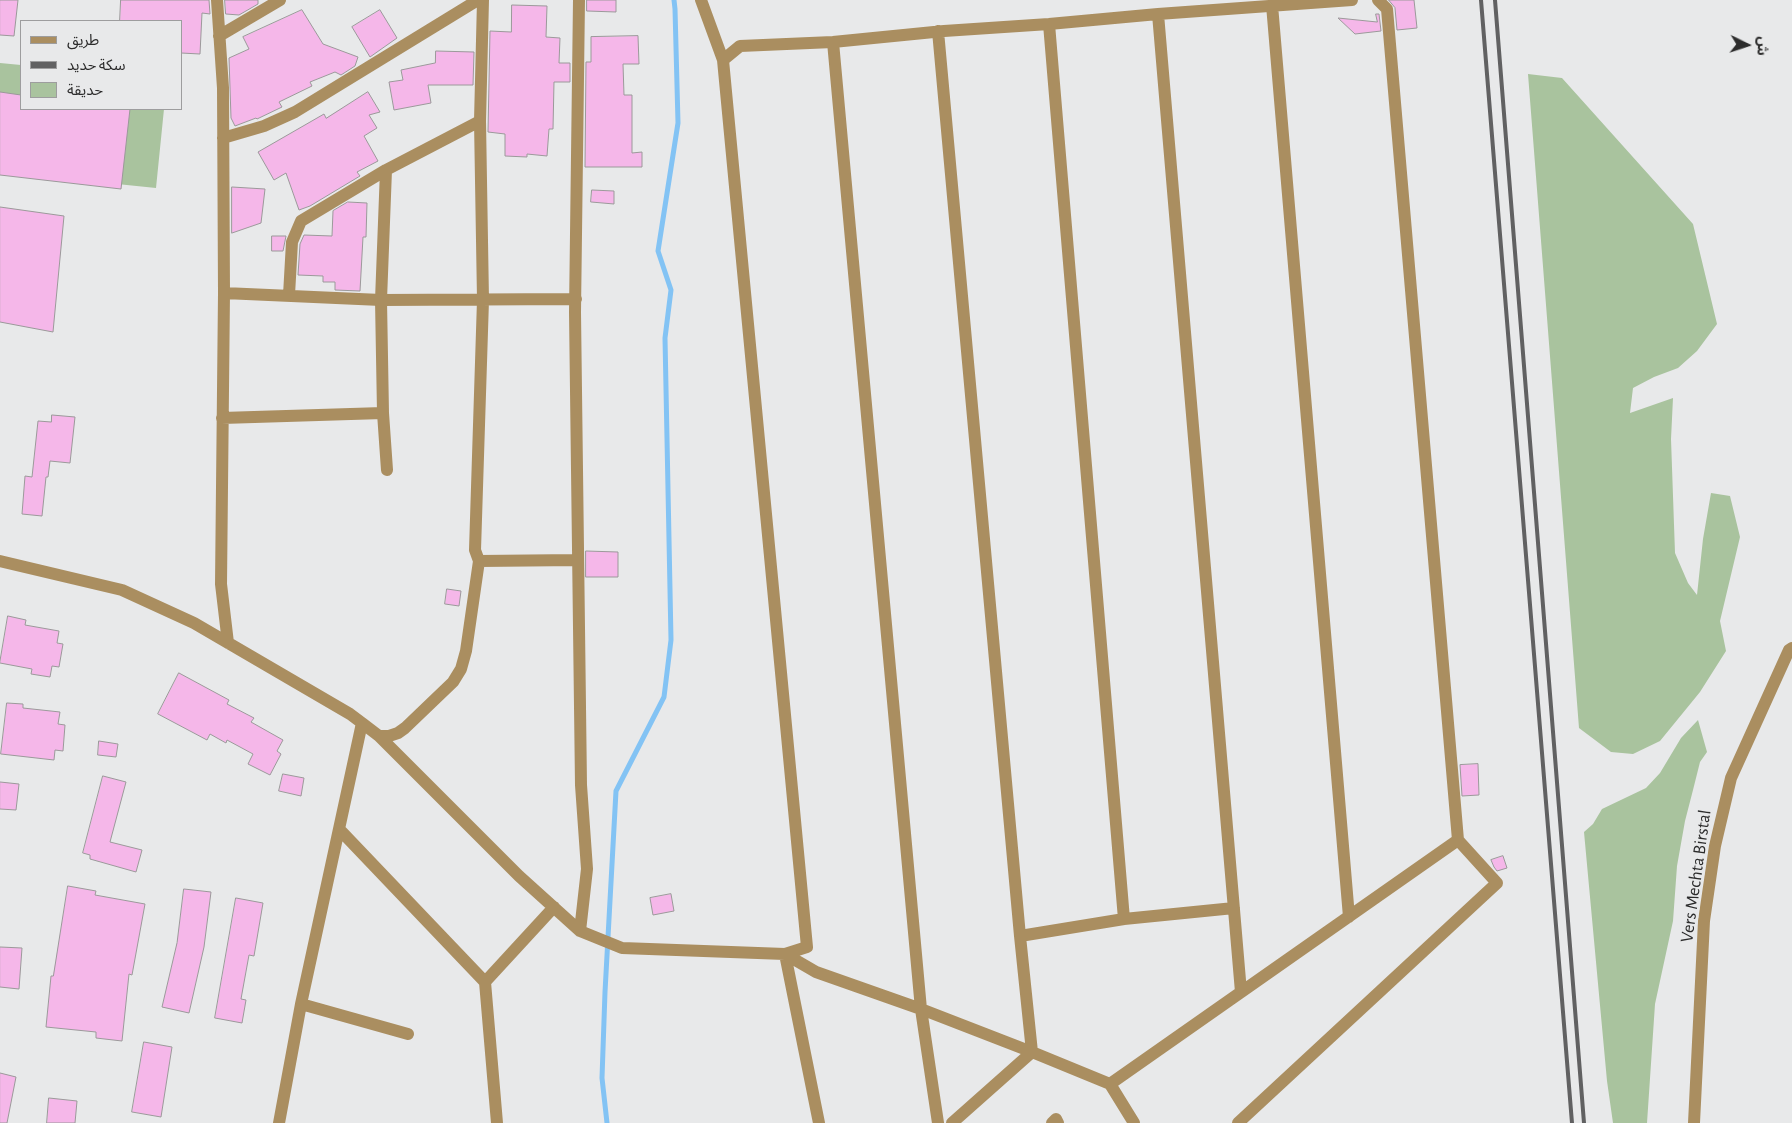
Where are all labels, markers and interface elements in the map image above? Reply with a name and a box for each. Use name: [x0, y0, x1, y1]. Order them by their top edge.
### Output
legend: [20, 20, 182, 110]
north arrow: [1722, 20, 1772, 70]
text: طريق: [67, 33, 99, 48]
text: ش: [1754, 36, 1770, 56]
text: سكة حديد: [67, 58, 125, 73]
text: حديقة: [67, 83, 103, 98]
street label: Vers Mechta Birstal: [1676, 808, 1716, 944]

